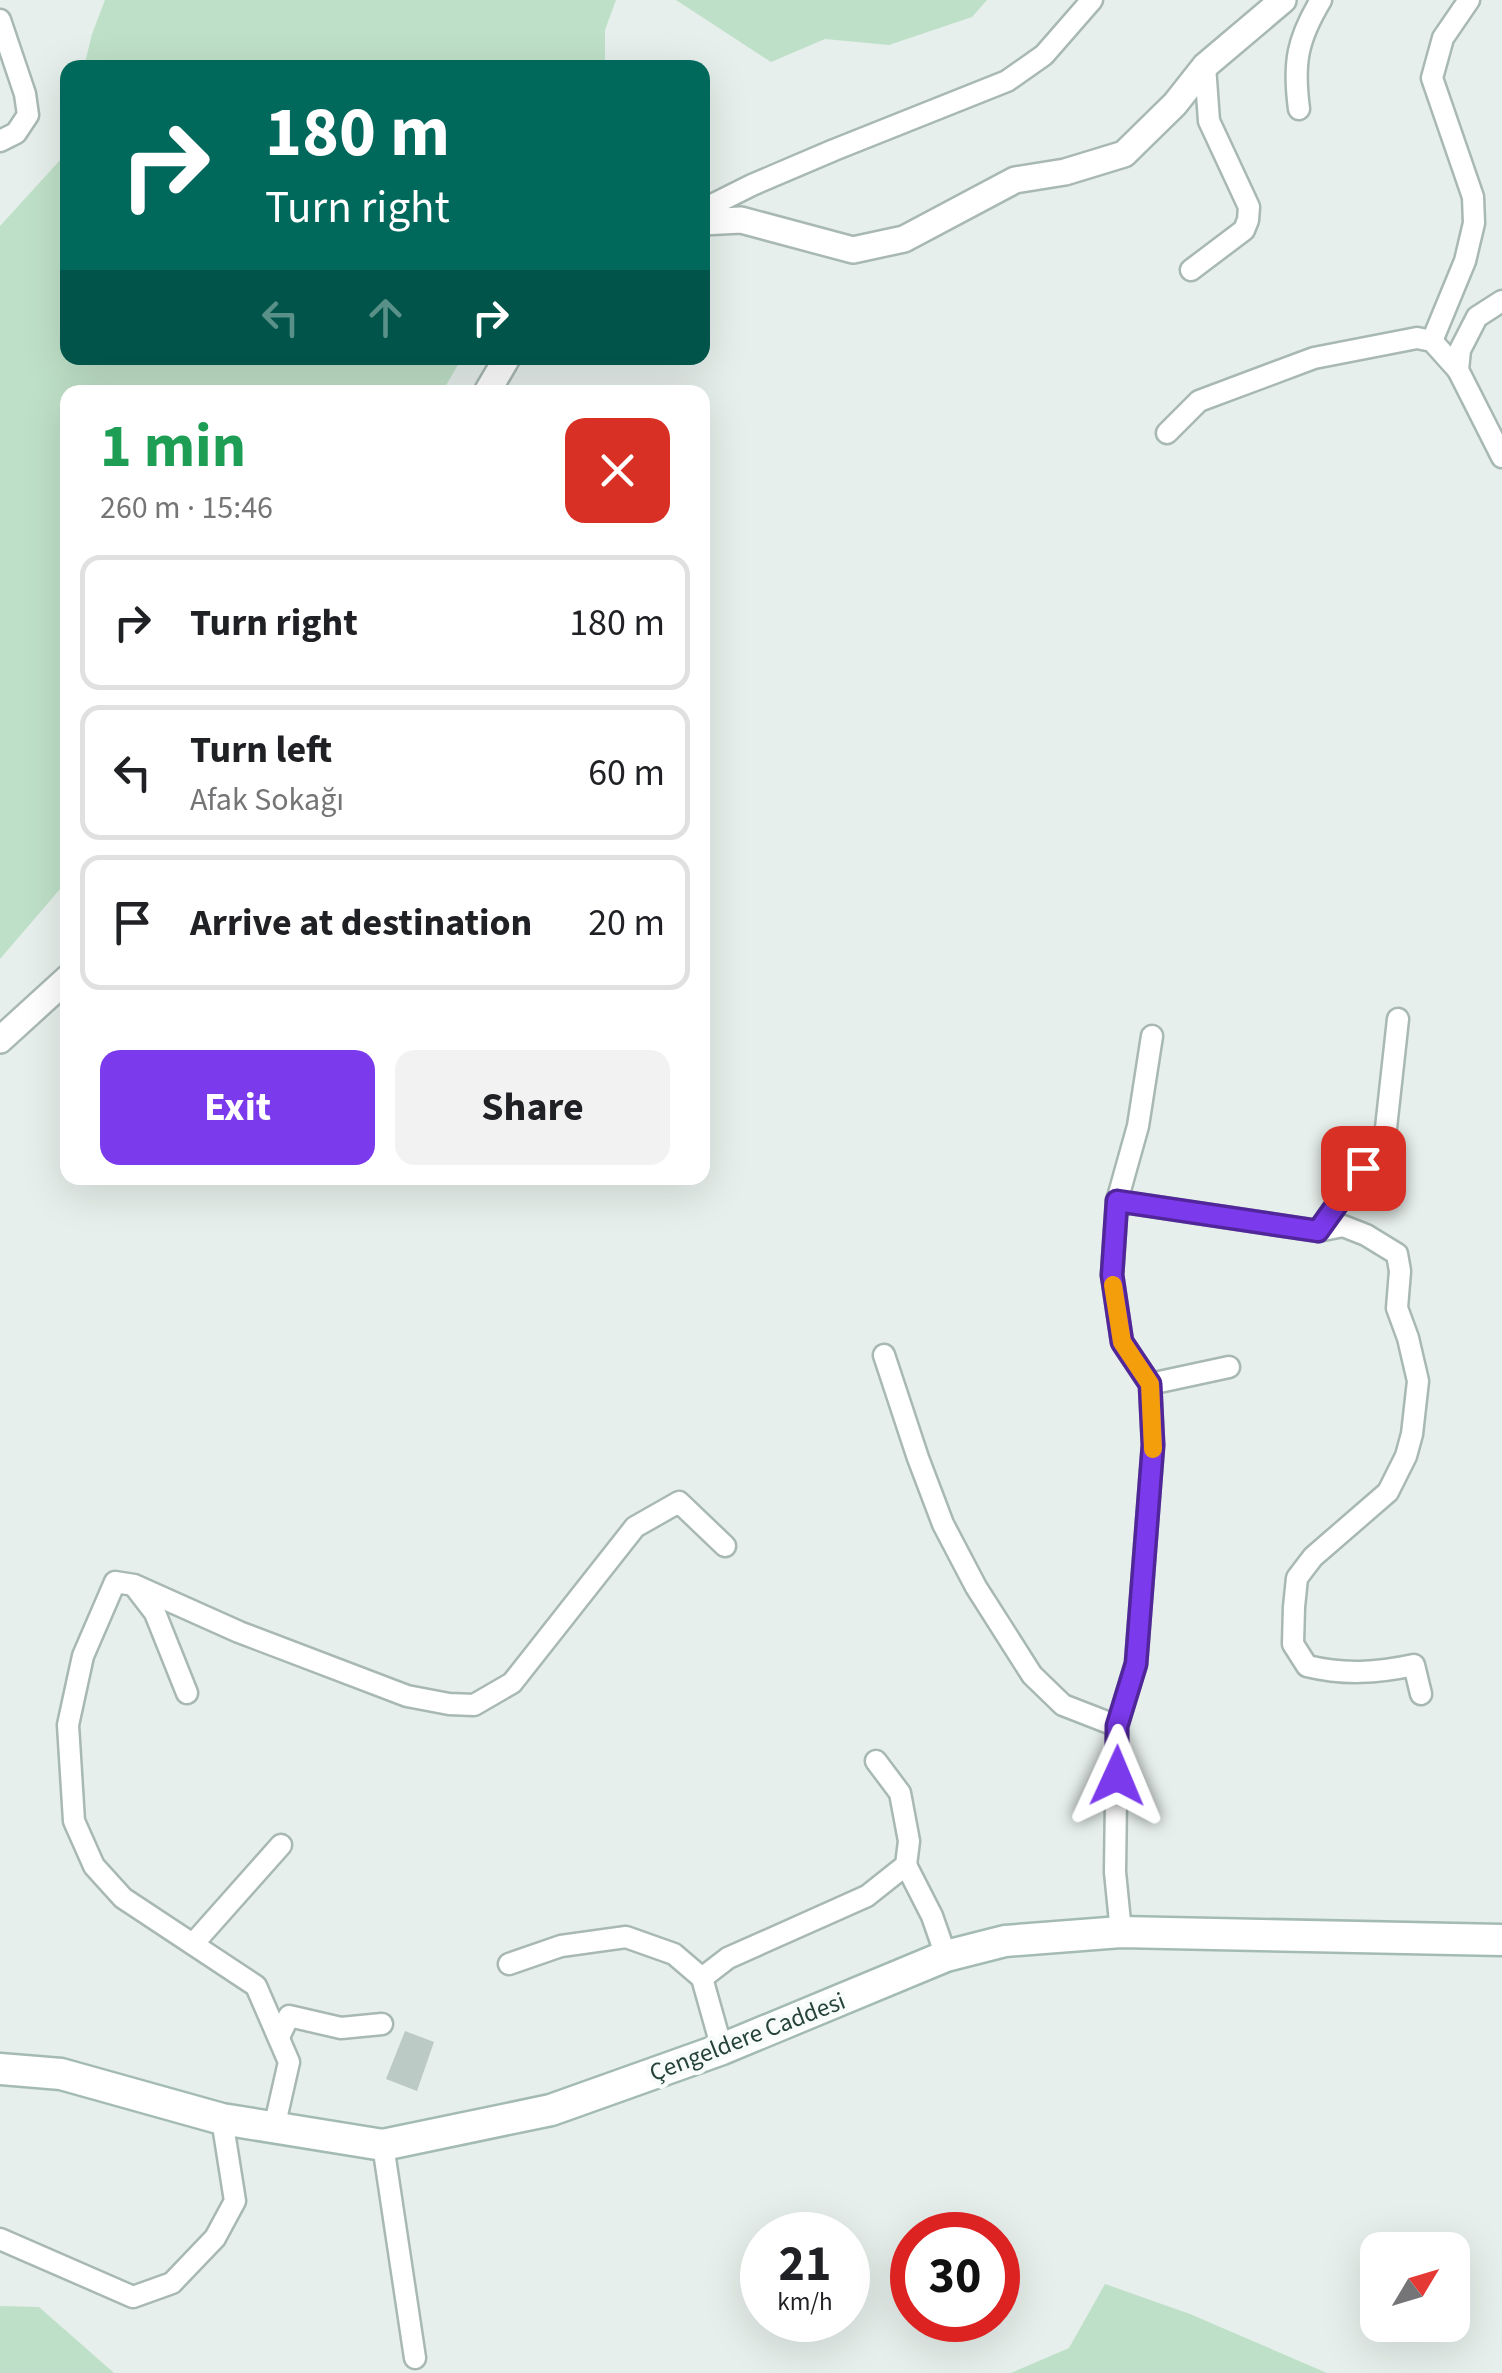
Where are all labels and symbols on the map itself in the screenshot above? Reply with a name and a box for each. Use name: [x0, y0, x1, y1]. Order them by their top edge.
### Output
pin: [1321, 1126, 1406, 1211]
position arrow: [1065, 1724, 1169, 1828]
street label: Çengeldere Caddesi: [644, 1983, 851, 2091]
speed limit sign: 30: [890, 2212, 1020, 2342]
north arrow: [1360, 2232, 1470, 2342]

